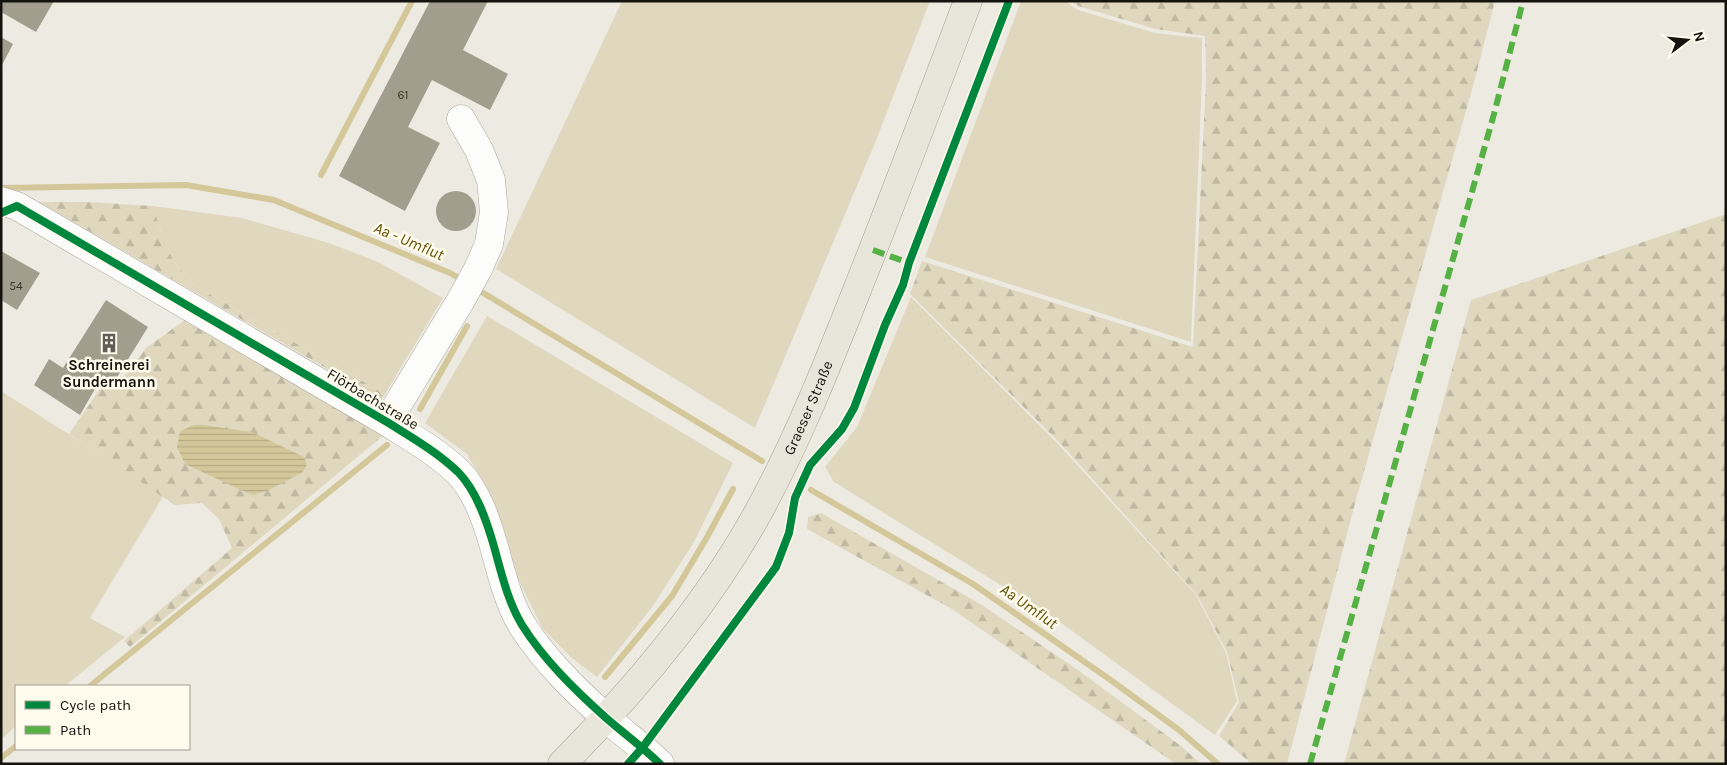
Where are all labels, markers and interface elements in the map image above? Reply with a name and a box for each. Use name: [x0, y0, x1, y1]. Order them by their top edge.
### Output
north arrow: [1662, 15, 1712, 65]
text: N: [1689, 29, 1709, 44]
house number: 61: [398, 88, 408, 102]
water label: Aa - Umflut: [371, 218, 447, 264]
house number: 54: [9, 279, 23, 293]
building icon: Schreinerei Sundermann: [98, 332, 120, 354]
place label: Schreinerei Sundermann: [62, 356, 156, 391]
street label: Graeser Straße: [780, 358, 837, 458]
street label: Flörbachstraße: [324, 365, 422, 433]
water label: Aa Umflut: [997, 579, 1062, 633]
legend: [15, 685, 190, 750]
text: Cycle path: [60, 696, 131, 714]
text: Path: [60, 721, 91, 739]

